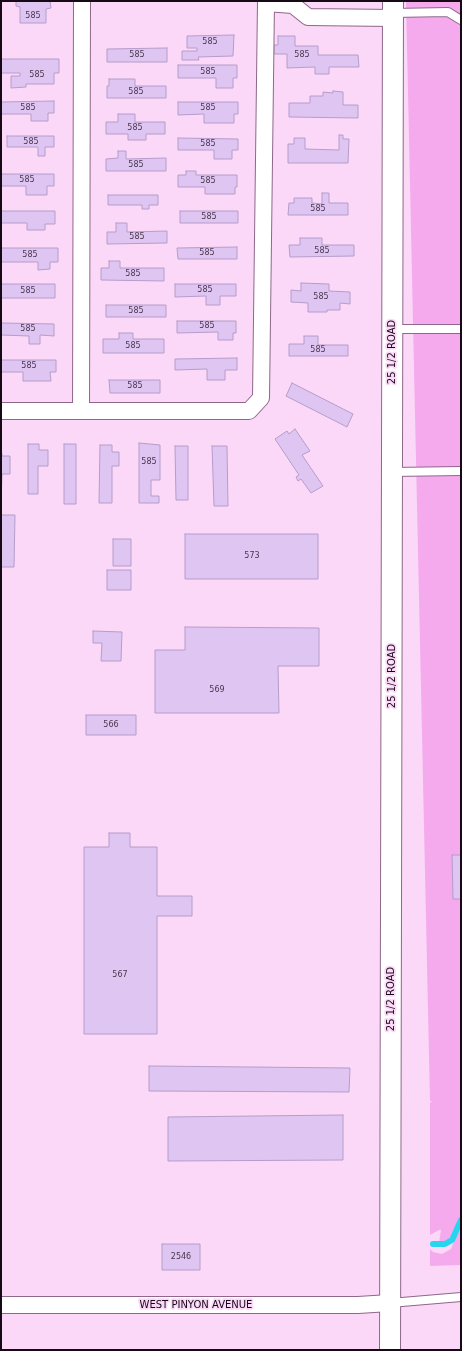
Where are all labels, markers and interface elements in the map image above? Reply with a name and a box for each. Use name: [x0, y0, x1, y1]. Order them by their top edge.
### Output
house number: 585: [25, 11, 41, 21]
house number: 585: [202, 37, 218, 47]
house number: 585: [129, 50, 145, 60]
house number: 585: [294, 50, 310, 60]
house number: 585: [200, 67, 216, 77]
house number: 585: [29, 70, 45, 80]
house number: 585: [128, 87, 144, 97]
house number: 585: [20, 103, 36, 113]
house number: 585: [200, 103, 216, 113]
house number: 585: [127, 123, 143, 133]
house number: 585: [23, 137, 39, 147]
house number: 585: [200, 139, 216, 149]
house number: 585: [128, 160, 144, 170]
house number: 585: [19, 175, 35, 185]
house number: 585: [200, 176, 216, 186]
house number: 585: [310, 204, 326, 214]
house number: 585: [201, 212, 217, 222]
house number: 585: [129, 232, 145, 242]
house number: 585: [314, 246, 330, 256]
house number: 585: [199, 248, 215, 258]
house number: 585: [22, 250, 38, 260]
house number: 585: [125, 269, 141, 279]
house number: 585: [197, 285, 213, 295]
house number: 585: [20, 286, 36, 296]
house number: 585: [313, 292, 329, 302]
house number: 585: [128, 306, 144, 316]
street label: 25 1/2 ROAD: [386, 320, 398, 384]
house number: 585: [199, 321, 215, 331]
house number: 585: [20, 324, 36, 334]
house number: 585: [125, 341, 141, 351]
house number: 585: [310, 345, 326, 355]
house number: 585: [21, 361, 37, 371]
house number: 585: [127, 381, 143, 391]
house number: 585: [141, 457, 157, 467]
house number: 573: [244, 551, 260, 561]
street label: 25 1/2 ROAD: [386, 644, 398, 708]
house number: 569: [209, 685, 225, 695]
house number: 566: [103, 720, 119, 730]
street label: 25 1/2 ROAD: [385, 967, 397, 1031]
house number: 567: [112, 970, 128, 980]
house number: 2546: [171, 1252, 191, 1262]
street label: WEST PINYON AVENUE: [140, 1299, 252, 1311]

